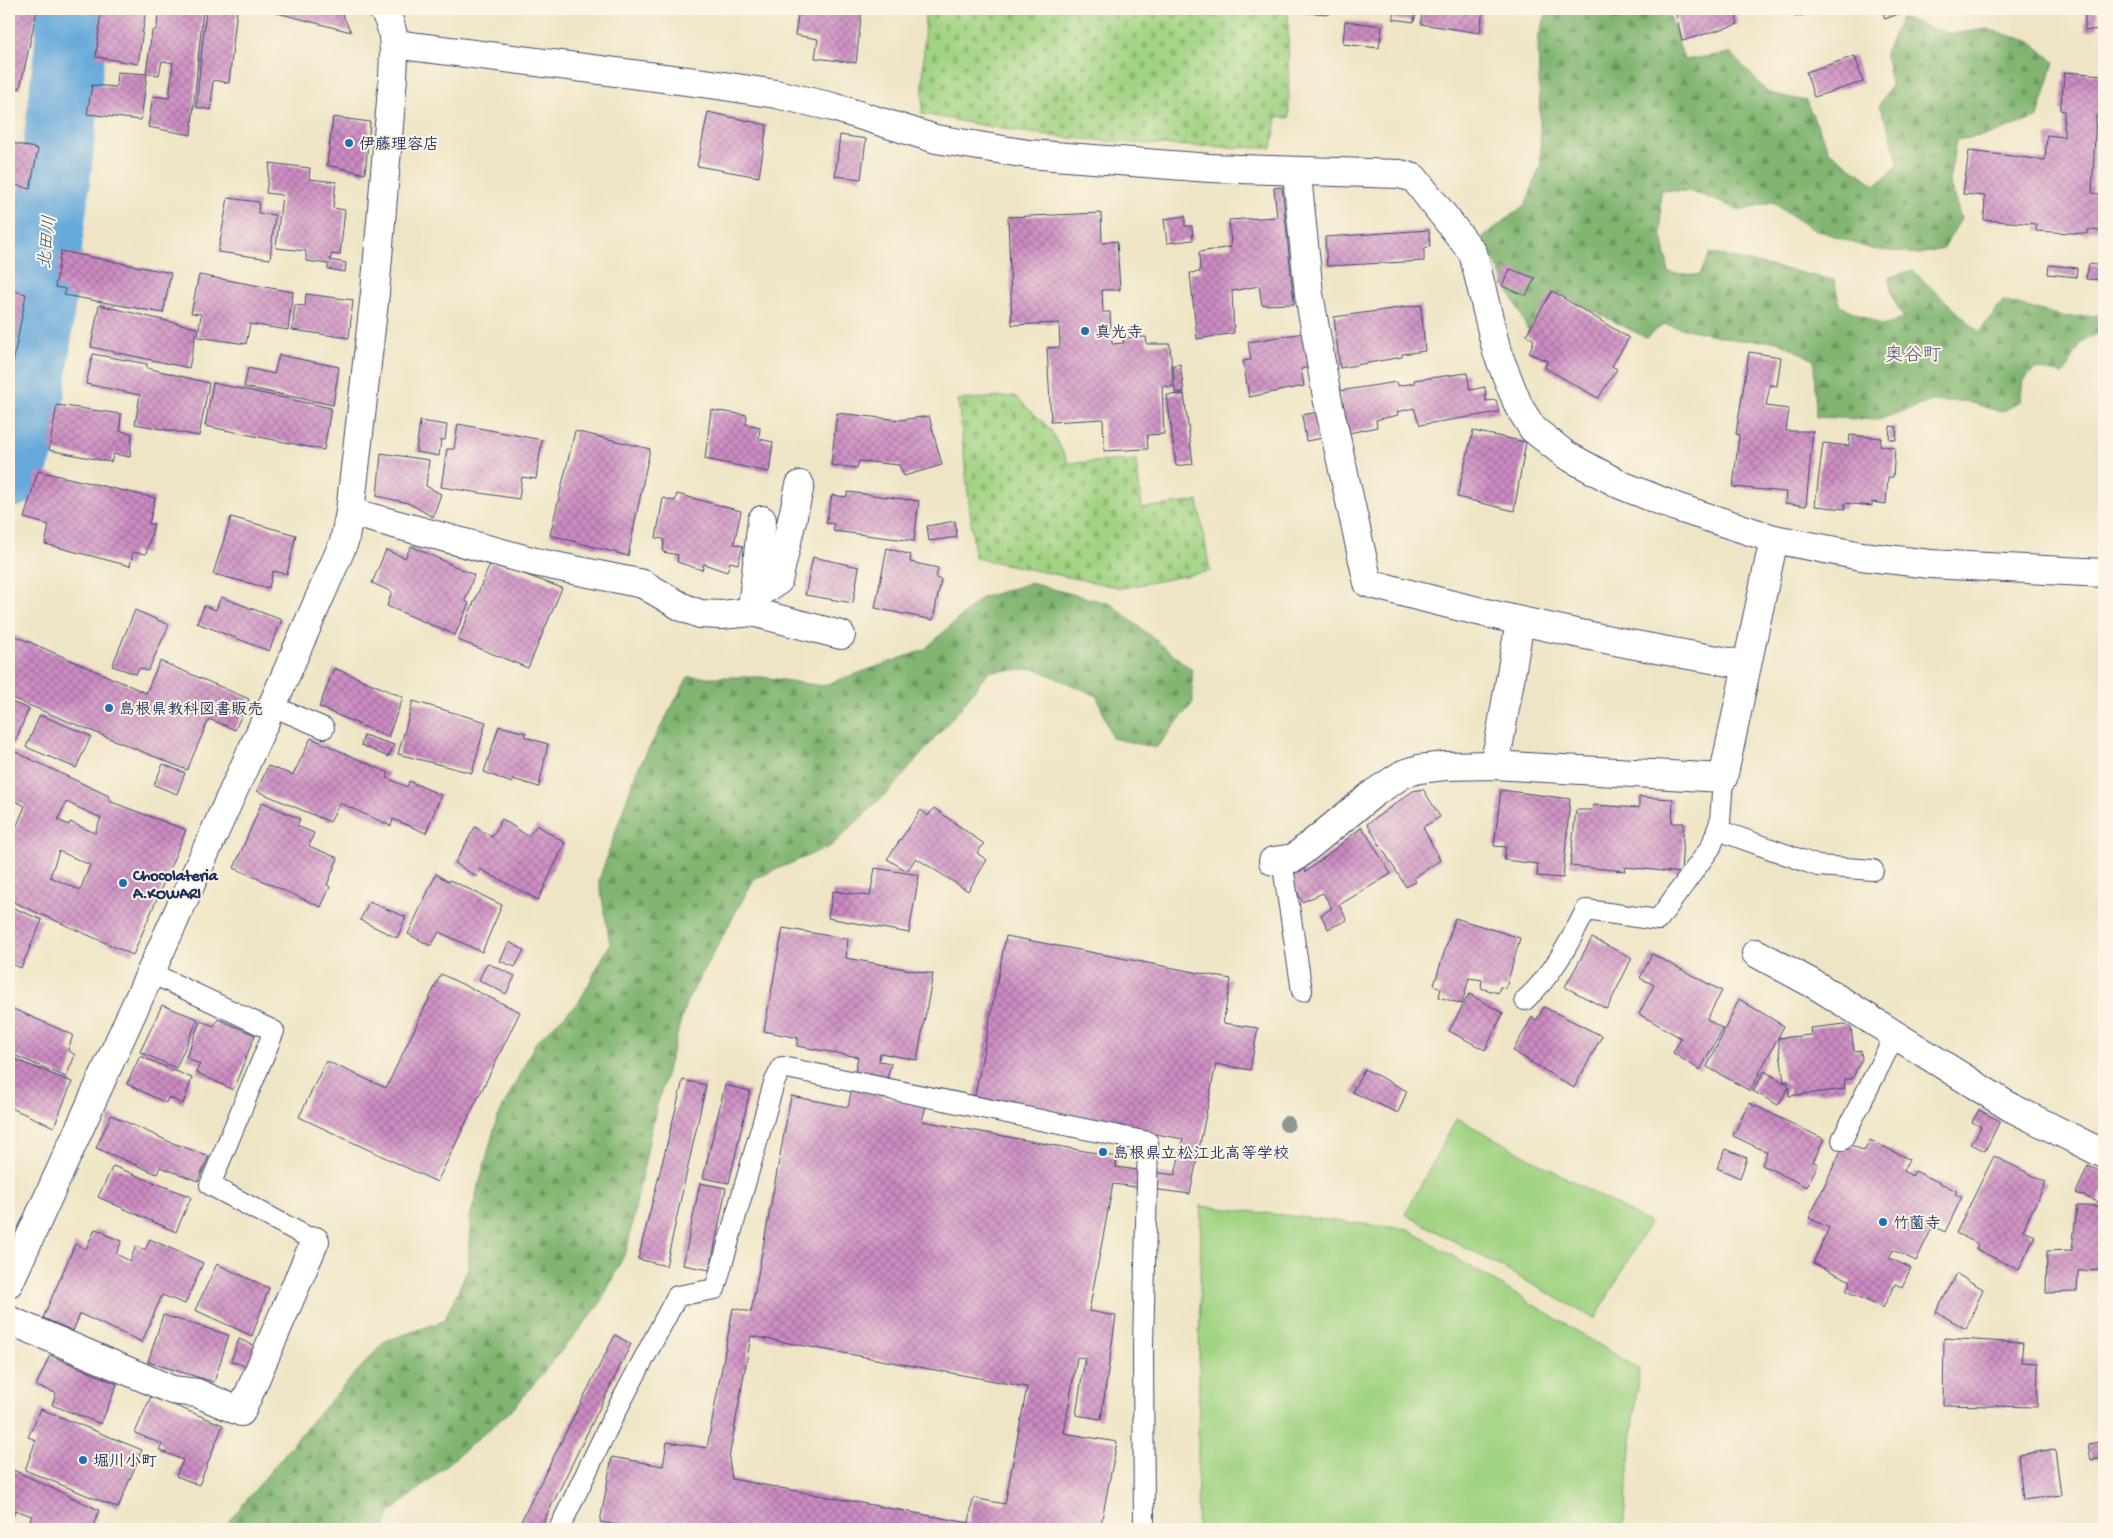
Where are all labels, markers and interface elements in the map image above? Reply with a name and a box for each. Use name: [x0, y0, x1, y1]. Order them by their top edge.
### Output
place label: 伊藤理容店: [359, 135, 439, 156]
marker: 伊藤理容店: [343, 137, 355, 149]
water label: 北田川: [35, 214, 62, 270]
place label: 真光寺: [1095, 323, 1143, 344]
marker: 真光寺: [1079, 325, 1091, 337]
district label: 奥谷町: [1884, 344, 1942, 368]
place label: 島根県教科図書販売: [119, 700, 263, 721]
marker: 島根県教科図書販売: [103, 702, 115, 714]
place label: Chocolateria A.KOWARI: [132, 868, 219, 905]
marker: Chocolateria A.KOWARI: [117, 877, 129, 889]
place label: 島根県立松江北高等学校: [1113, 1144, 1289, 1165]
marker: 島根県立松江北高等学校: [1097, 1146, 1109, 1158]
place label: 竹薗寺: [1893, 1214, 1941, 1235]
marker: 竹薗寺: [1877, 1216, 1889, 1228]
place label: 堀川小町: [93, 1453, 157, 1473]
marker: 堀川小町: [77, 1454, 89, 1466]

